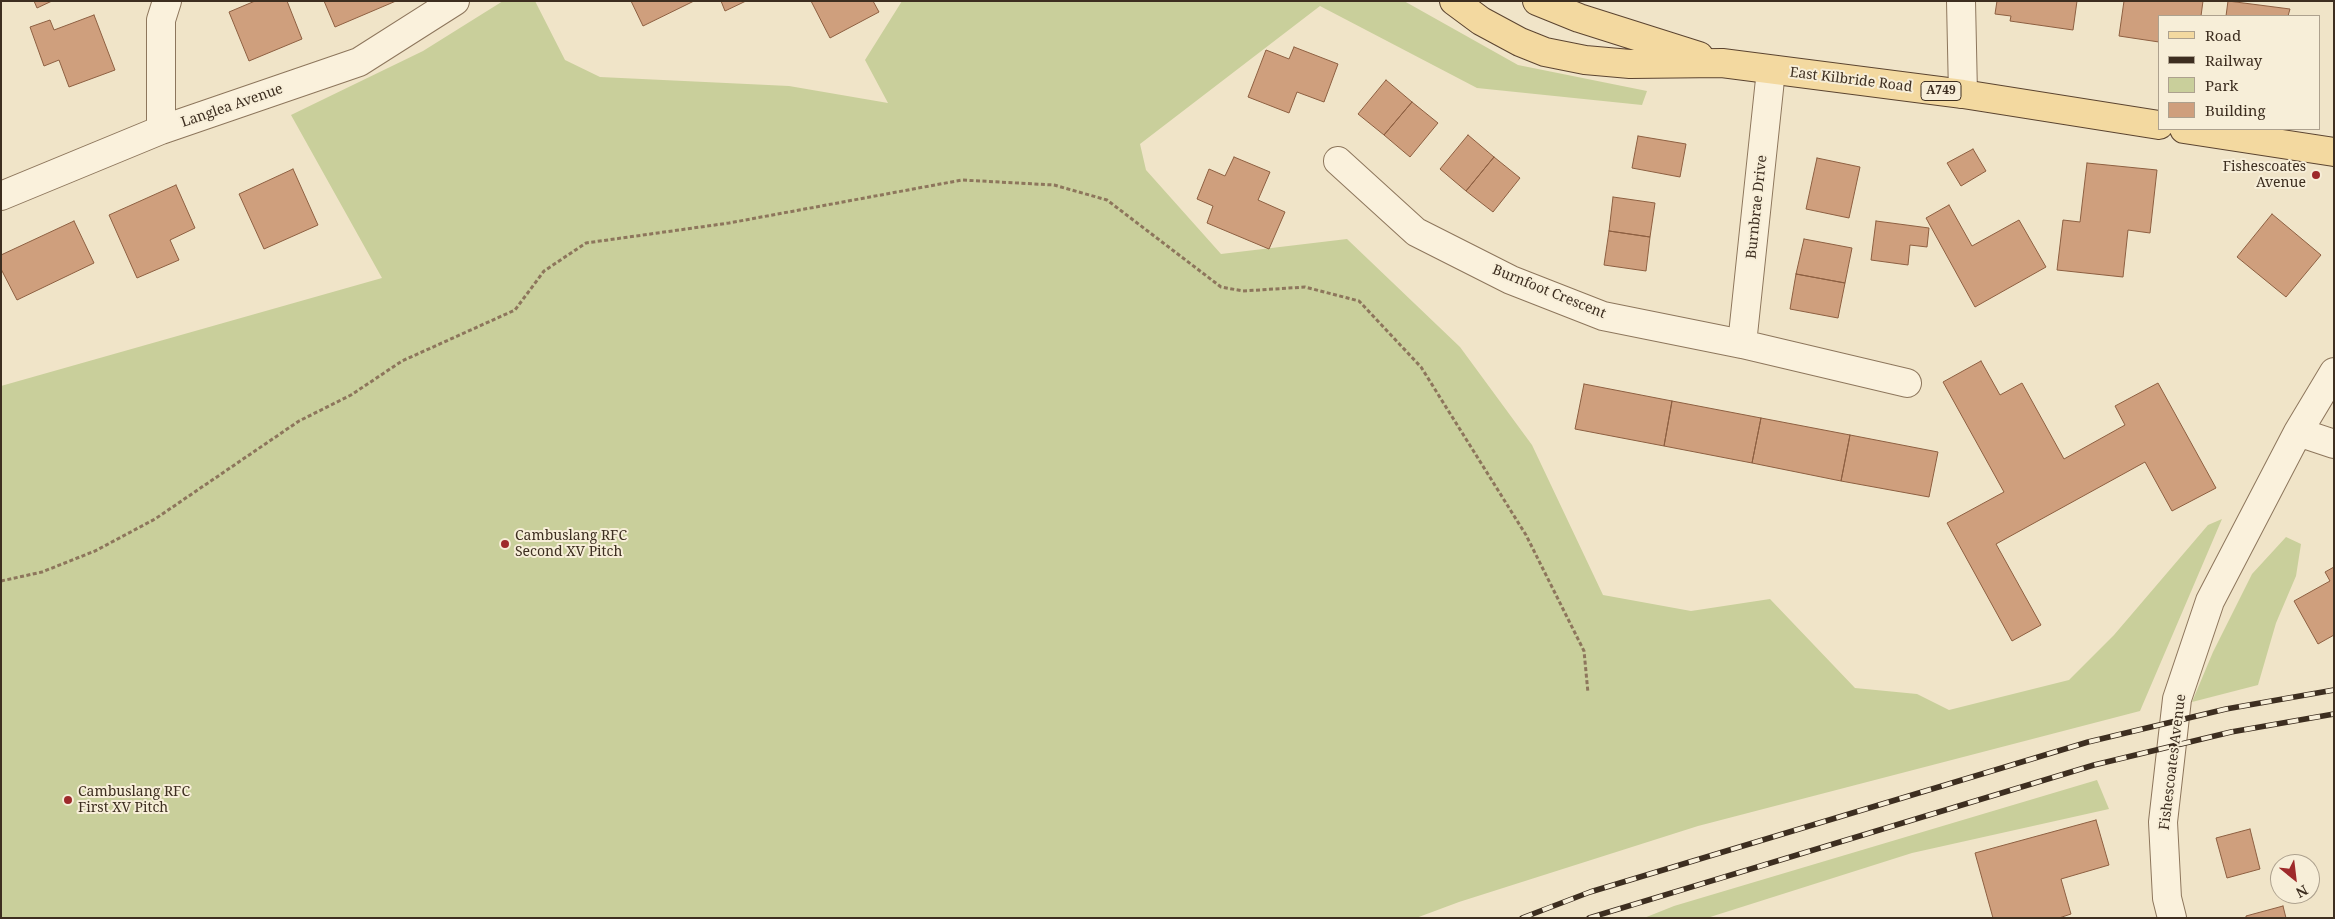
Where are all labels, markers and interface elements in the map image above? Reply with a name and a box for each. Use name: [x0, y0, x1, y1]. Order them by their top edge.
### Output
legend: [2158, 15, 2320, 130]
text: Road: [2205, 25, 2241, 45]
text: Railway: [2205, 50, 2262, 70]
street label: East Kilbride Road: [1789, 64, 1913, 96]
text: Park: [2205, 75, 2238, 95]
street label: Langlea Avenue: [179, 81, 285, 131]
road number: A749: [1921, 82, 1961, 100]
text: Building: [2205, 100, 2266, 120]
street label: Burnbrae Drive: [1743, 154, 1771, 260]
place label: Fishescoates Avenue: [2223, 159, 2306, 192]
marker: Fishescoates Avenue: [2310, 169, 2322, 181]
street label: Burnfoot Crescent: [1490, 262, 1608, 322]
place label: Cambuslang RFC Second XV Pitch: [515, 528, 627, 560]
marker: Cambuslang RFC Second XV Pitch: [499, 538, 511, 550]
street label: Fishescoates Avenue: [2156, 693, 2190, 831]
place label: Cambuslang RFC First XV Pitch: [78, 784, 190, 816]
marker: Cambuslang RFC First XV Pitch: [62, 794, 74, 806]
north arrow: [2270, 854, 2320, 904]
text: N: [2293, 881, 2311, 903]

